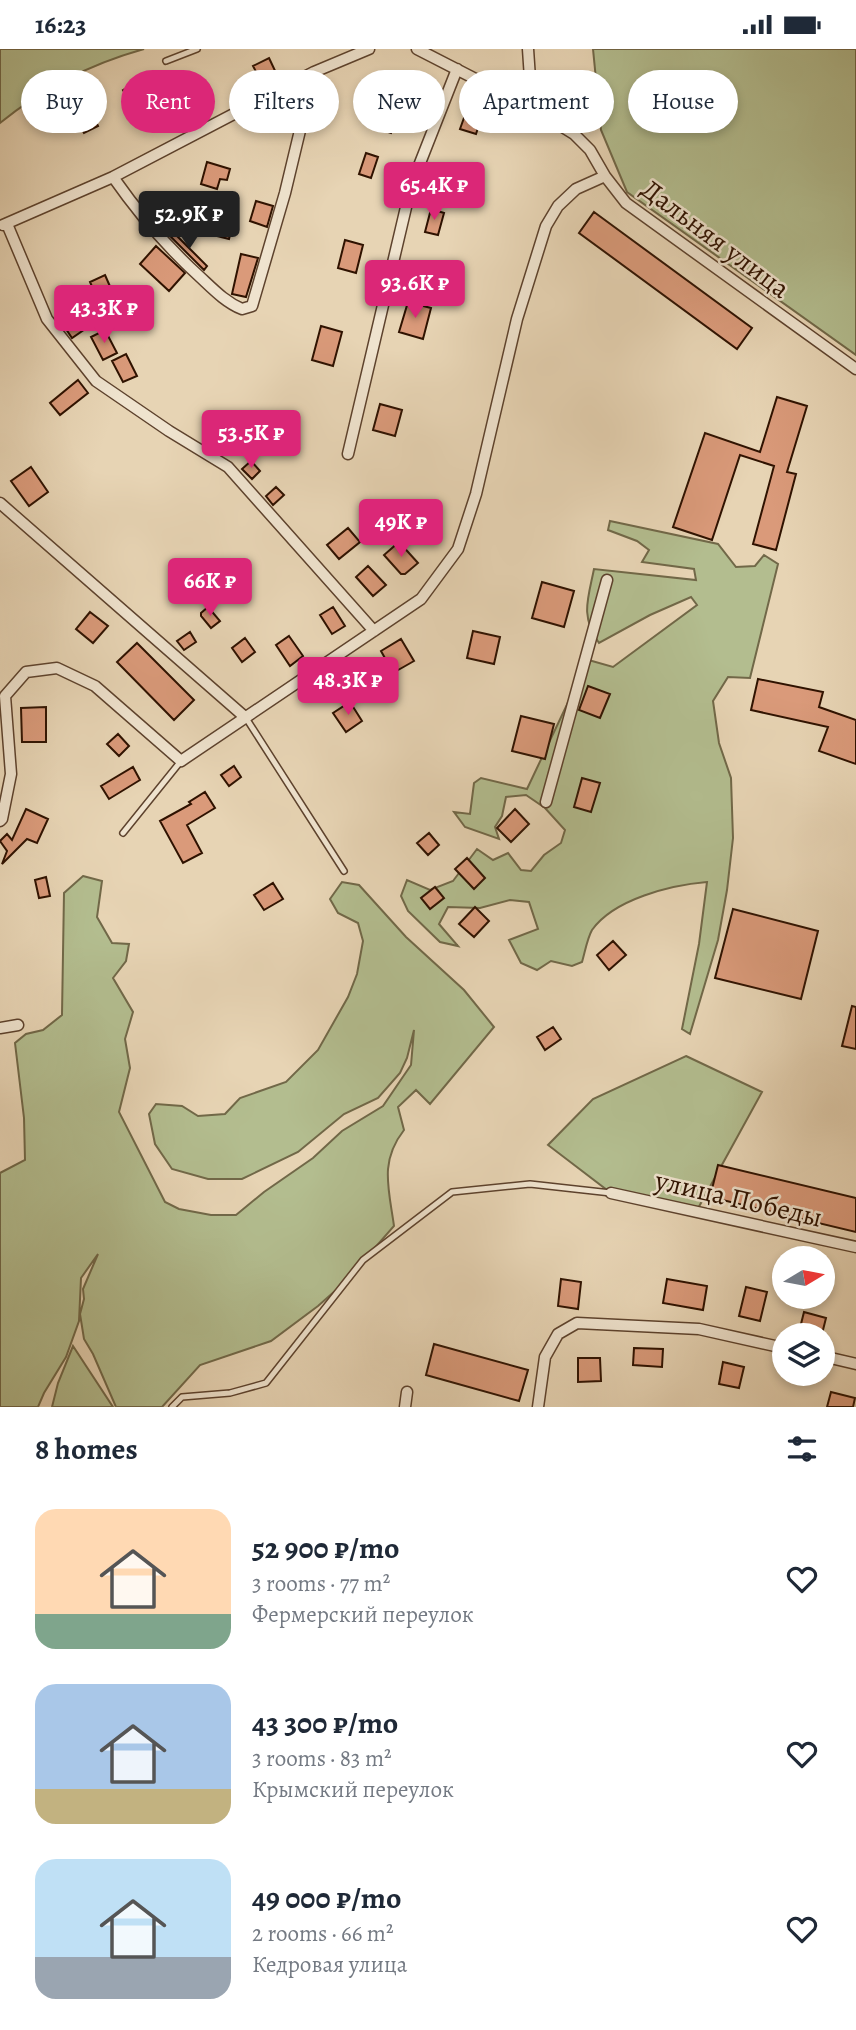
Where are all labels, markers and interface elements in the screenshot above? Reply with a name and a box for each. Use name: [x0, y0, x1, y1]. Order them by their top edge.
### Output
text: 16:23: [35, 7, 86, 42]
chip: Buy: [21, 70, 107, 133]
chip: Rent: [121, 70, 215, 133]
chip: Filters: [229, 70, 339, 133]
chip: New: [353, 70, 445, 133]
chip: Apartment: [459, 70, 614, 133]
chip: House: [628, 70, 738, 133]
pin: 65.4K ₽: [369, 163, 499, 222]
text: 65.4K ₽: [400, 169, 468, 200]
street label: Дальняя улица: [633, 170, 798, 307]
pin: 52.9K ₽: [124, 191, 254, 251]
text: 52.9K ₽: [155, 198, 223, 229]
pin: 93.6K ₽: [350, 261, 480, 320]
text: 93.6K ₽: [381, 267, 449, 298]
pin: 43.3K ₽: [39, 285, 169, 345]
text: 43.3K ₽: [70, 292, 138, 323]
pin: 53.5K ₽: [186, 411, 316, 470]
text: 53.5K ₽: [218, 417, 284, 448]
pin: 49K ₽: [352, 499, 450, 559]
text: 49K ₽: [375, 506, 427, 537]
pin: 66K ₽: [161, 559, 259, 618]
text: 66K ₽: [184, 565, 236, 596]
pin: 48.3K ₽: [283, 657, 413, 717]
text: 48.3K ₽: [314, 664, 382, 695]
street label: улица Победы: [650, 1161, 826, 1237]
north arrow: [772, 1246, 835, 1309]
map controls: [772, 1246, 835, 1386]
button: layers: [772, 1323, 835, 1386]
text: 8 homes: [35, 1429, 138, 1469]
icon: filters: [783, 1430, 821, 1468]
text: 52 900 ₽/mo: [252, 1528, 400, 1568]
icon: home: [91, 1537, 175, 1621]
icon: heart: [783, 1560, 821, 1598]
text: 3 rooms · 77 m²: [252, 1568, 390, 1599]
text: Фермерский переулок: [252, 1599, 474, 1630]
text: 43 300 ₽/mo: [252, 1703, 398, 1743]
icon: home: [91, 1712, 175, 1796]
icon: heart: [783, 1735, 821, 1773]
text: 3 rooms · 83 m²: [252, 1743, 392, 1774]
text: Крымский переулок: [252, 1774, 454, 1805]
text: 49 000 ₽/mo: [252, 1878, 401, 1918]
icon: home: [91, 1887, 175, 1971]
icon: heart: [783, 1910, 821, 1948]
text: 2 rooms · 66 m²: [252, 1918, 394, 1949]
text: Кедровая улица: [252, 1949, 407, 1980]

